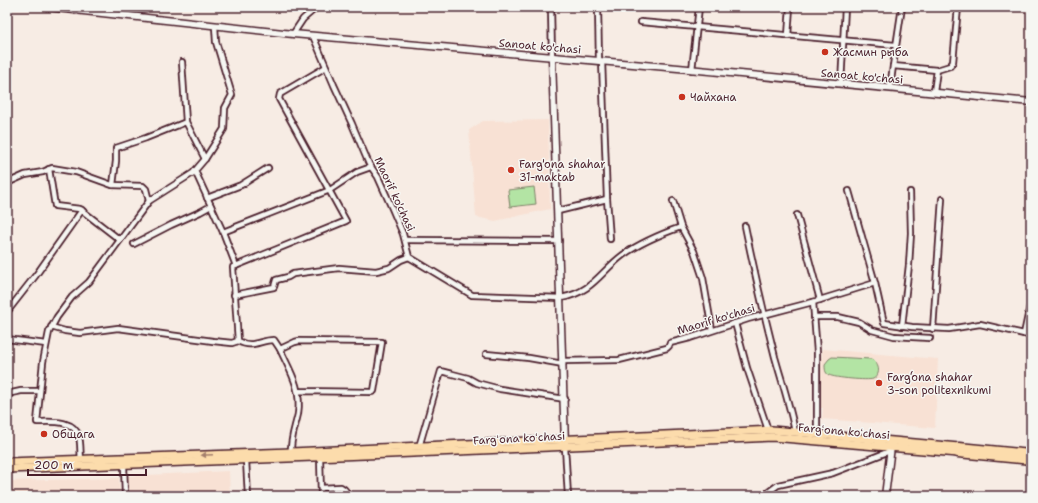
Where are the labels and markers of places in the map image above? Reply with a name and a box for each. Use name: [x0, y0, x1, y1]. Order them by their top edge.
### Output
place label: Жасмин рыба: [833, 45, 908, 60]
marker: Жасмин рыба: [820, 47, 830, 57]
place label: Чайхана: [690, 90, 737, 105]
marker: Чайхана: [677, 92, 687, 102]
place label: Farg'ona shahar 31-maktab: [519, 157, 605, 185]
marker: Farg'ona shahar 31-maktab: [506, 165, 516, 175]
place label: Farg‘ona shahar 3-son politexnikumi: [887, 370, 991, 398]
marker: Farg‘ona shahar 3-son politexnikumi: [874, 378, 884, 388]
place label: Общага: [52, 427, 95, 442]
marker: Общага: [39, 429, 49, 439]

